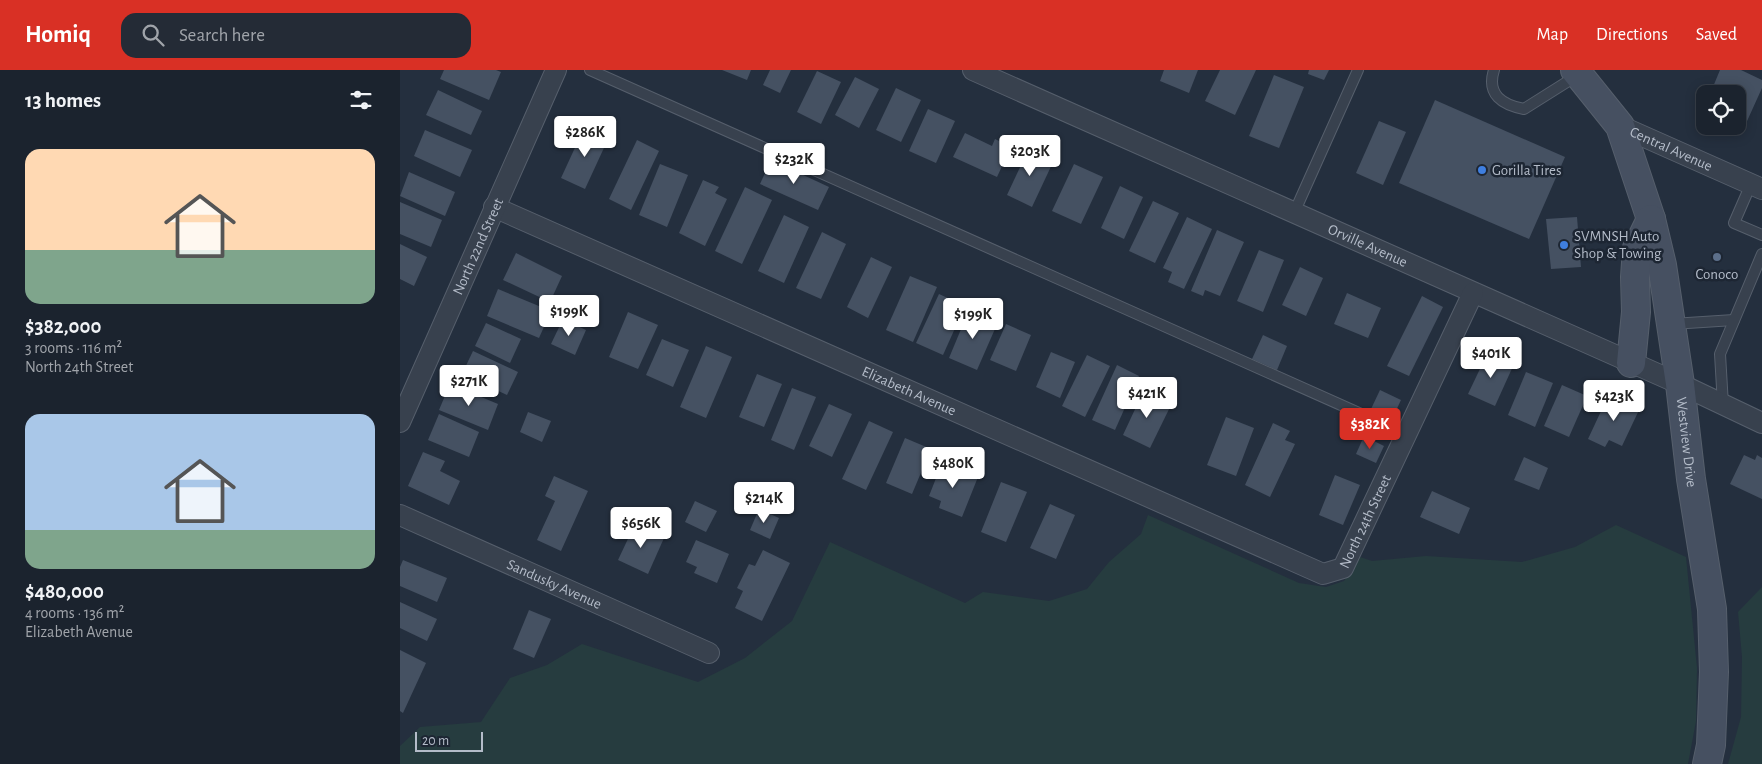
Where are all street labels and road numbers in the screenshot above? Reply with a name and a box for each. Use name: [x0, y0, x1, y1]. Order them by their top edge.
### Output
street label: Central Avenue: [1628, 124, 1715, 174]
street label: North 22nd Street: [450, 196, 506, 297]
street label: Orville Avenue: [1326, 221, 1410, 270]
street label: Elizabeth Avenue: [860, 363, 959, 418]
street label: Westview Drive: [1674, 396, 1700, 488]
street label: North 24th Street: [1337, 472, 1394, 571]
street label: Sandusky Avenue: [505, 556, 604, 612]

